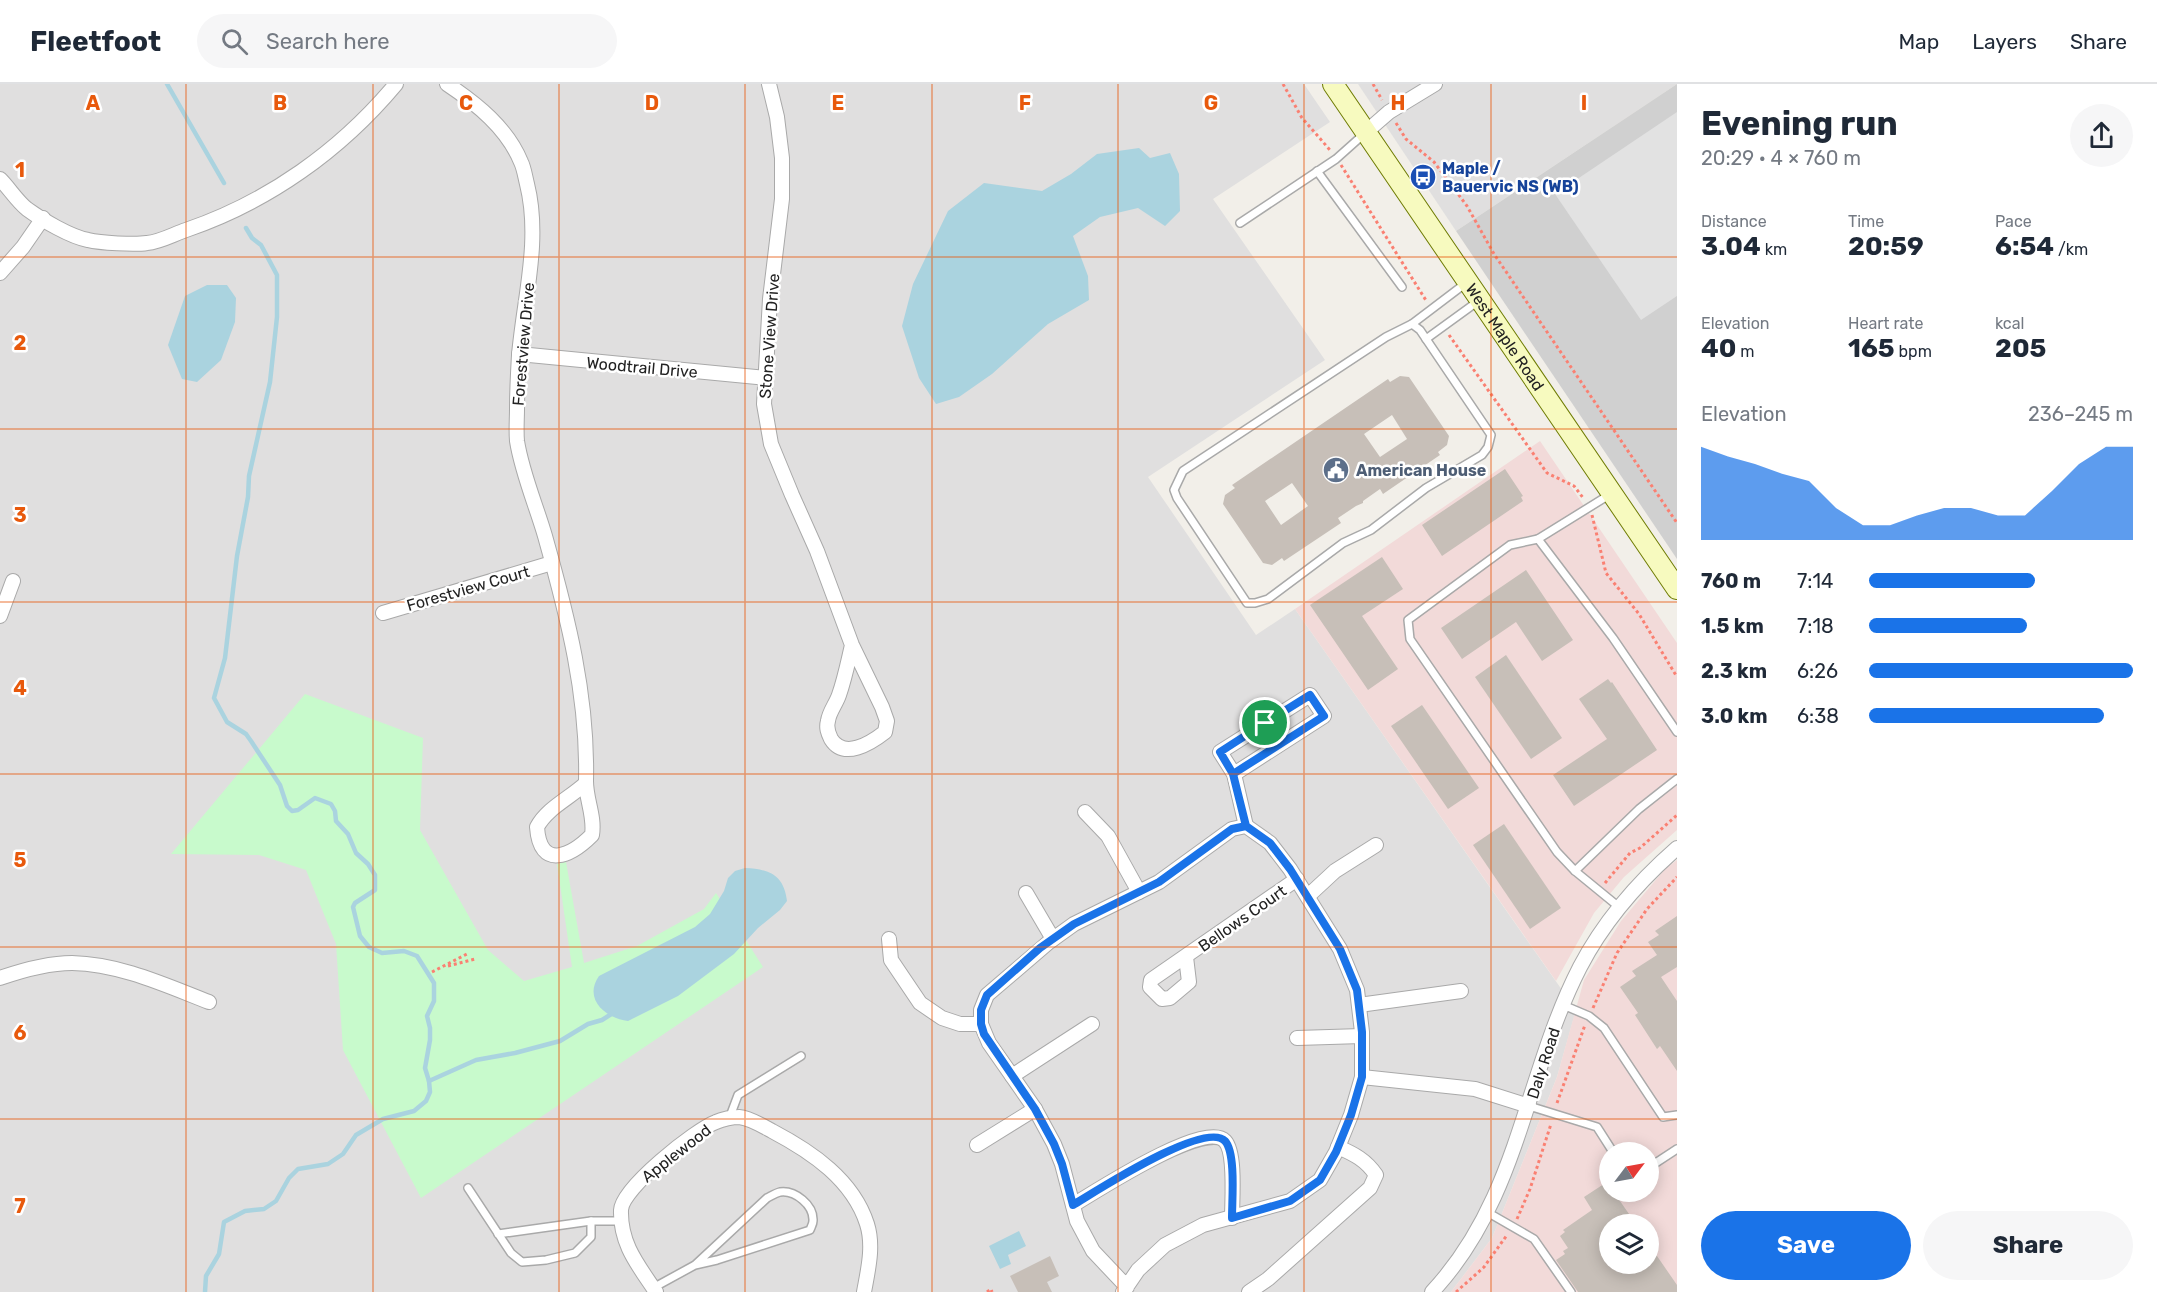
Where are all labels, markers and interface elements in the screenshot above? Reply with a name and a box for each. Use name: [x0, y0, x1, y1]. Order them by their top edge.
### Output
search box: [197, 14, 617, 68]
text: Fleetfoot: [30, 25, 161, 58]
icon: search: [218, 25, 251, 58]
text: Search here: [266, 28, 389, 55]
text: Map: [1898, 29, 1939, 54]
text: Layers: [1972, 29, 2037, 54]
text: Share: [2070, 29, 2127, 54]
text: A: [86, 91, 101, 115]
text: B: [273, 91, 287, 115]
text: C: [459, 91, 473, 115]
text: D: [645, 91, 659, 115]
text: E: [832, 91, 844, 115]
text: F: [1019, 91, 1031, 115]
text: G: [1204, 91, 1218, 115]
text: H: [1391, 91, 1405, 115]
text: I: [1581, 91, 1587, 115]
text: Evening run: [1701, 104, 1898, 143]
button: share: [2070, 104, 2133, 167]
text: 20:29 · 4 × 760 m: [1701, 146, 1861, 170]
text: 1: [15, 158, 25, 182]
place label: Maple / Bauervic NS (WB): [1442, 159, 1579, 196]
bus stop icon: Maple / Bauervic NS (WB): [1408, 162, 1438, 192]
text: Distance: [1701, 212, 1767, 231]
text: Time: [1848, 212, 1884, 231]
text: Pace: [1995, 212, 2032, 231]
text: 3.04: [1701, 231, 1761, 262]
text: 20:59: [1848, 231, 1924, 262]
text: 6:54: [1995, 231, 2054, 262]
text: km: [1761, 240, 1787, 259]
text: /km: [2054, 240, 2088, 259]
street label: Stone View Drive: [756, 273, 783, 399]
street label: West Maple Road: [1462, 280, 1548, 394]
street label: Forestview Drive: [509, 281, 538, 407]
text: Elevation: [1701, 314, 1770, 333]
text: Heart rate: [1848, 314, 1923, 333]
text: kcal: [1995, 314, 2024, 333]
text: 2: [14, 331, 27, 355]
text: 40: [1701, 333, 1736, 364]
text: 165: [1848, 333, 1895, 364]
text: 205: [1995, 333, 2046, 364]
text: m: [1736, 342, 1755, 361]
text: bpm: [1895, 342, 1932, 361]
street label: Woodtrail Drive: [586, 353, 698, 382]
text: Elevation: [1701, 402, 1787, 426]
text: 236–245 m: [2028, 402, 2133, 426]
public building icon: American House: [1321, 455, 1351, 485]
place label: American House: [1356, 461, 1486, 480]
text: 3: [13, 503, 27, 527]
street label: Forestview Court: [404, 562, 532, 615]
text: 760 m: [1701, 569, 1761, 593]
text: 7:14: [1797, 569, 1833, 593]
text: 1.5 km: [1701, 614, 1764, 638]
text: 7:18: [1797, 614, 1834, 638]
text: 2.3 km: [1701, 659, 1767, 683]
text: 6:26: [1797, 659, 1838, 683]
text: 4: [13, 676, 27, 700]
pin: [1239, 697, 1290, 748]
text: 3.0 km: [1701, 704, 1768, 728]
text: 6:38: [1797, 704, 1839, 728]
icon: arrive: [1248, 706, 1281, 739]
text: 5: [14, 848, 27, 872]
street label: Bellows Court: [1195, 881, 1290, 956]
text: 6: [13, 1021, 27, 1045]
street label: Daly Road: [1523, 1025, 1564, 1101]
street label: Applewood: [638, 1120, 715, 1186]
north arrow: [1599, 1142, 1659, 1202]
map controls: [1599, 1142, 1659, 1274]
text: 7: [14, 1194, 26, 1218]
button: Save: [1701, 1211, 1911, 1280]
button: Share: [1923, 1211, 2133, 1280]
button: layers: [1599, 1214, 1659, 1274]

